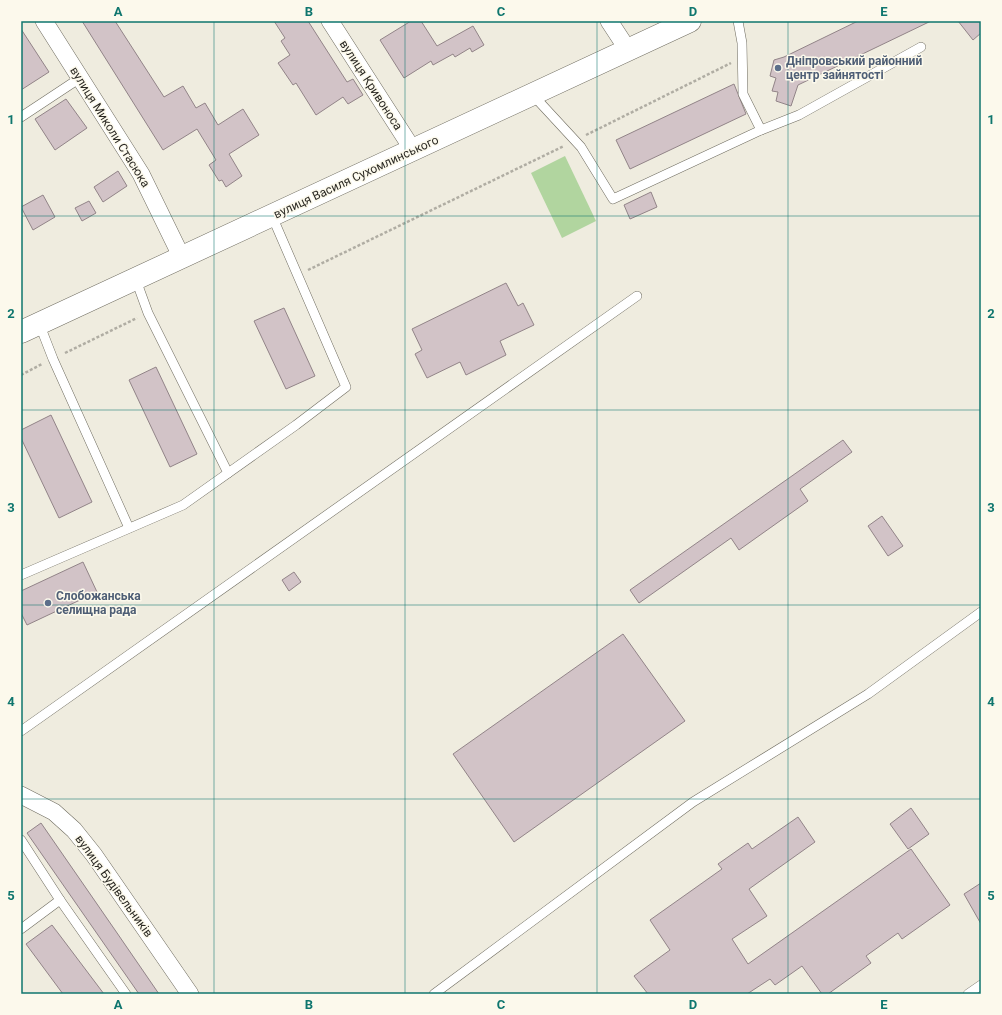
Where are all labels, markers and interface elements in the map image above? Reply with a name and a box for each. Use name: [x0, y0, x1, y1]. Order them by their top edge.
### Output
text: A: [114, 4, 123, 19]
text: B: [305, 4, 313, 19]
text: C: [497, 4, 506, 19]
text: D: [689, 4, 697, 19]
text: E: [880, 4, 888, 19]
street label: вулиця Кривоноса: [337, 37, 405, 133]
place label: Дніпровський районний центр зайнятості: [786, 54, 922, 82]
marker: Дніпровський районний центр зайнятості: [773, 63, 783, 73]
street label: вулиця Миколи Стасюка: [67, 64, 153, 190]
text: 1: [7, 112, 15, 127]
text: 1: [987, 112, 995, 127]
street label: вулиця Василя Сухомлинського: [271, 133, 441, 221]
text: 2: [7, 306, 15, 321]
text: 2: [987, 306, 995, 321]
text: 3: [7, 500, 15, 515]
text: 3: [987, 500, 995, 515]
place label: Слобожанська селищна рада: [56, 589, 141, 617]
marker: Слобожанська селищна рада: [43, 598, 53, 608]
text: 4: [7, 694, 15, 709]
text: 4: [987, 694, 995, 709]
street label: вулиця Будівельників: [72, 832, 156, 940]
text: 5: [7, 888, 15, 903]
text: 5: [987, 888, 995, 903]
text: A: [114, 997, 123, 1012]
text: B: [305, 997, 313, 1012]
text: C: [497, 997, 506, 1012]
text: D: [689, 997, 697, 1012]
text: E: [880, 997, 888, 1012]

